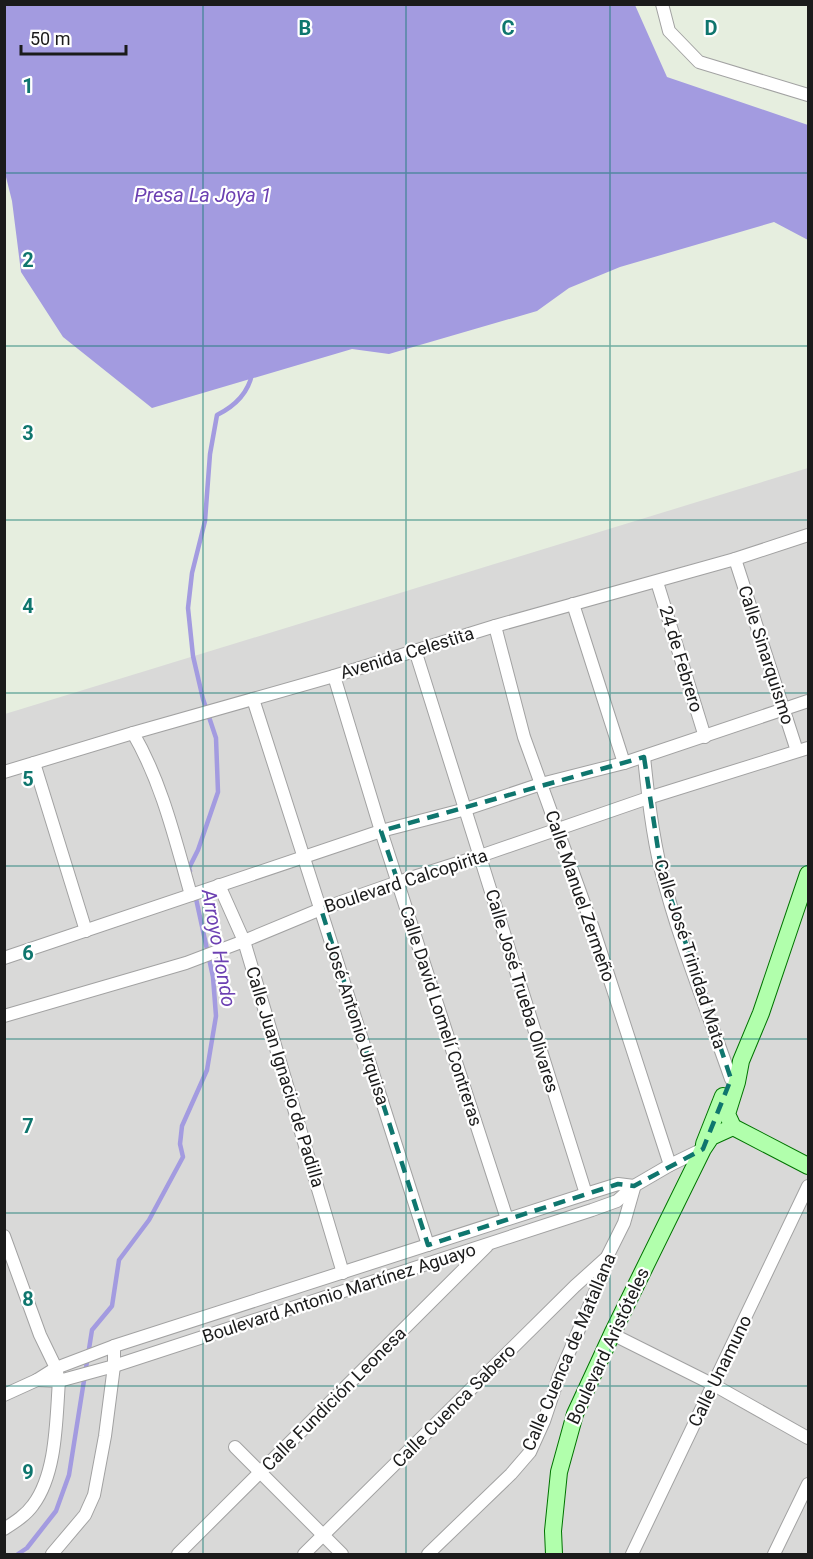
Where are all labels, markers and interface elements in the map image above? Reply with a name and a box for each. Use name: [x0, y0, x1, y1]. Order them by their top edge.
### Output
text: B: [299, 16, 311, 40]
text: C: [501, 16, 515, 40]
text: D: [705, 16, 718, 40]
scale bar: [21, 18, 126, 56]
text: 50 m: [30, 28, 70, 49]
text: 1: [22, 74, 34, 98]
water label: Presa La Joya 1: [134, 183, 272, 207]
text: 2: [22, 248, 34, 272]
text: 3: [22, 421, 34, 445]
street label: Calle Sinarquismo: [734, 583, 799, 727]
text: 4: [22, 594, 34, 618]
street label: 24 de Febrero: [655, 603, 708, 714]
street label: Avenida Celestita: [338, 622, 476, 683]
text: 5: [22, 767, 34, 791]
street label: Calle Manuel Zermeño: [541, 807, 620, 984]
street label: Boulevard Calcopirita: [322, 844, 490, 917]
street label: Calle José Trinidad Mata: [650, 856, 731, 1051]
water label: Arroyo Hondo: [197, 886, 241, 1009]
street label: Calle José Trueba Olivares: [481, 887, 563, 1095]
street label: Calle David Lomelí Contreras: [396, 903, 487, 1129]
street label: José Antonio Urquisa: [321, 938, 394, 1108]
text: 6: [22, 941, 34, 965]
street label: Calle Juan Ignacio de Padilla: [242, 964, 329, 1190]
text: 7: [22, 1114, 34, 1138]
street label: Boulevard Antonio Martínez Aguayo: [200, 1238, 478, 1347]
street label: Calle Cuenca de Matallana: [517, 1250, 620, 1454]
street label: Boulevard Aristóteles: [562, 1264, 653, 1427]
text: 8: [22, 1287, 34, 1311]
street label: Calle Unamuno: [683, 1312, 756, 1430]
street label: Calle Fundición Leonesa: [257, 1322, 410, 1475]
street label: Calle Cuenca Sabero: [388, 1340, 520, 1472]
text: 9: [22, 1460, 34, 1484]

